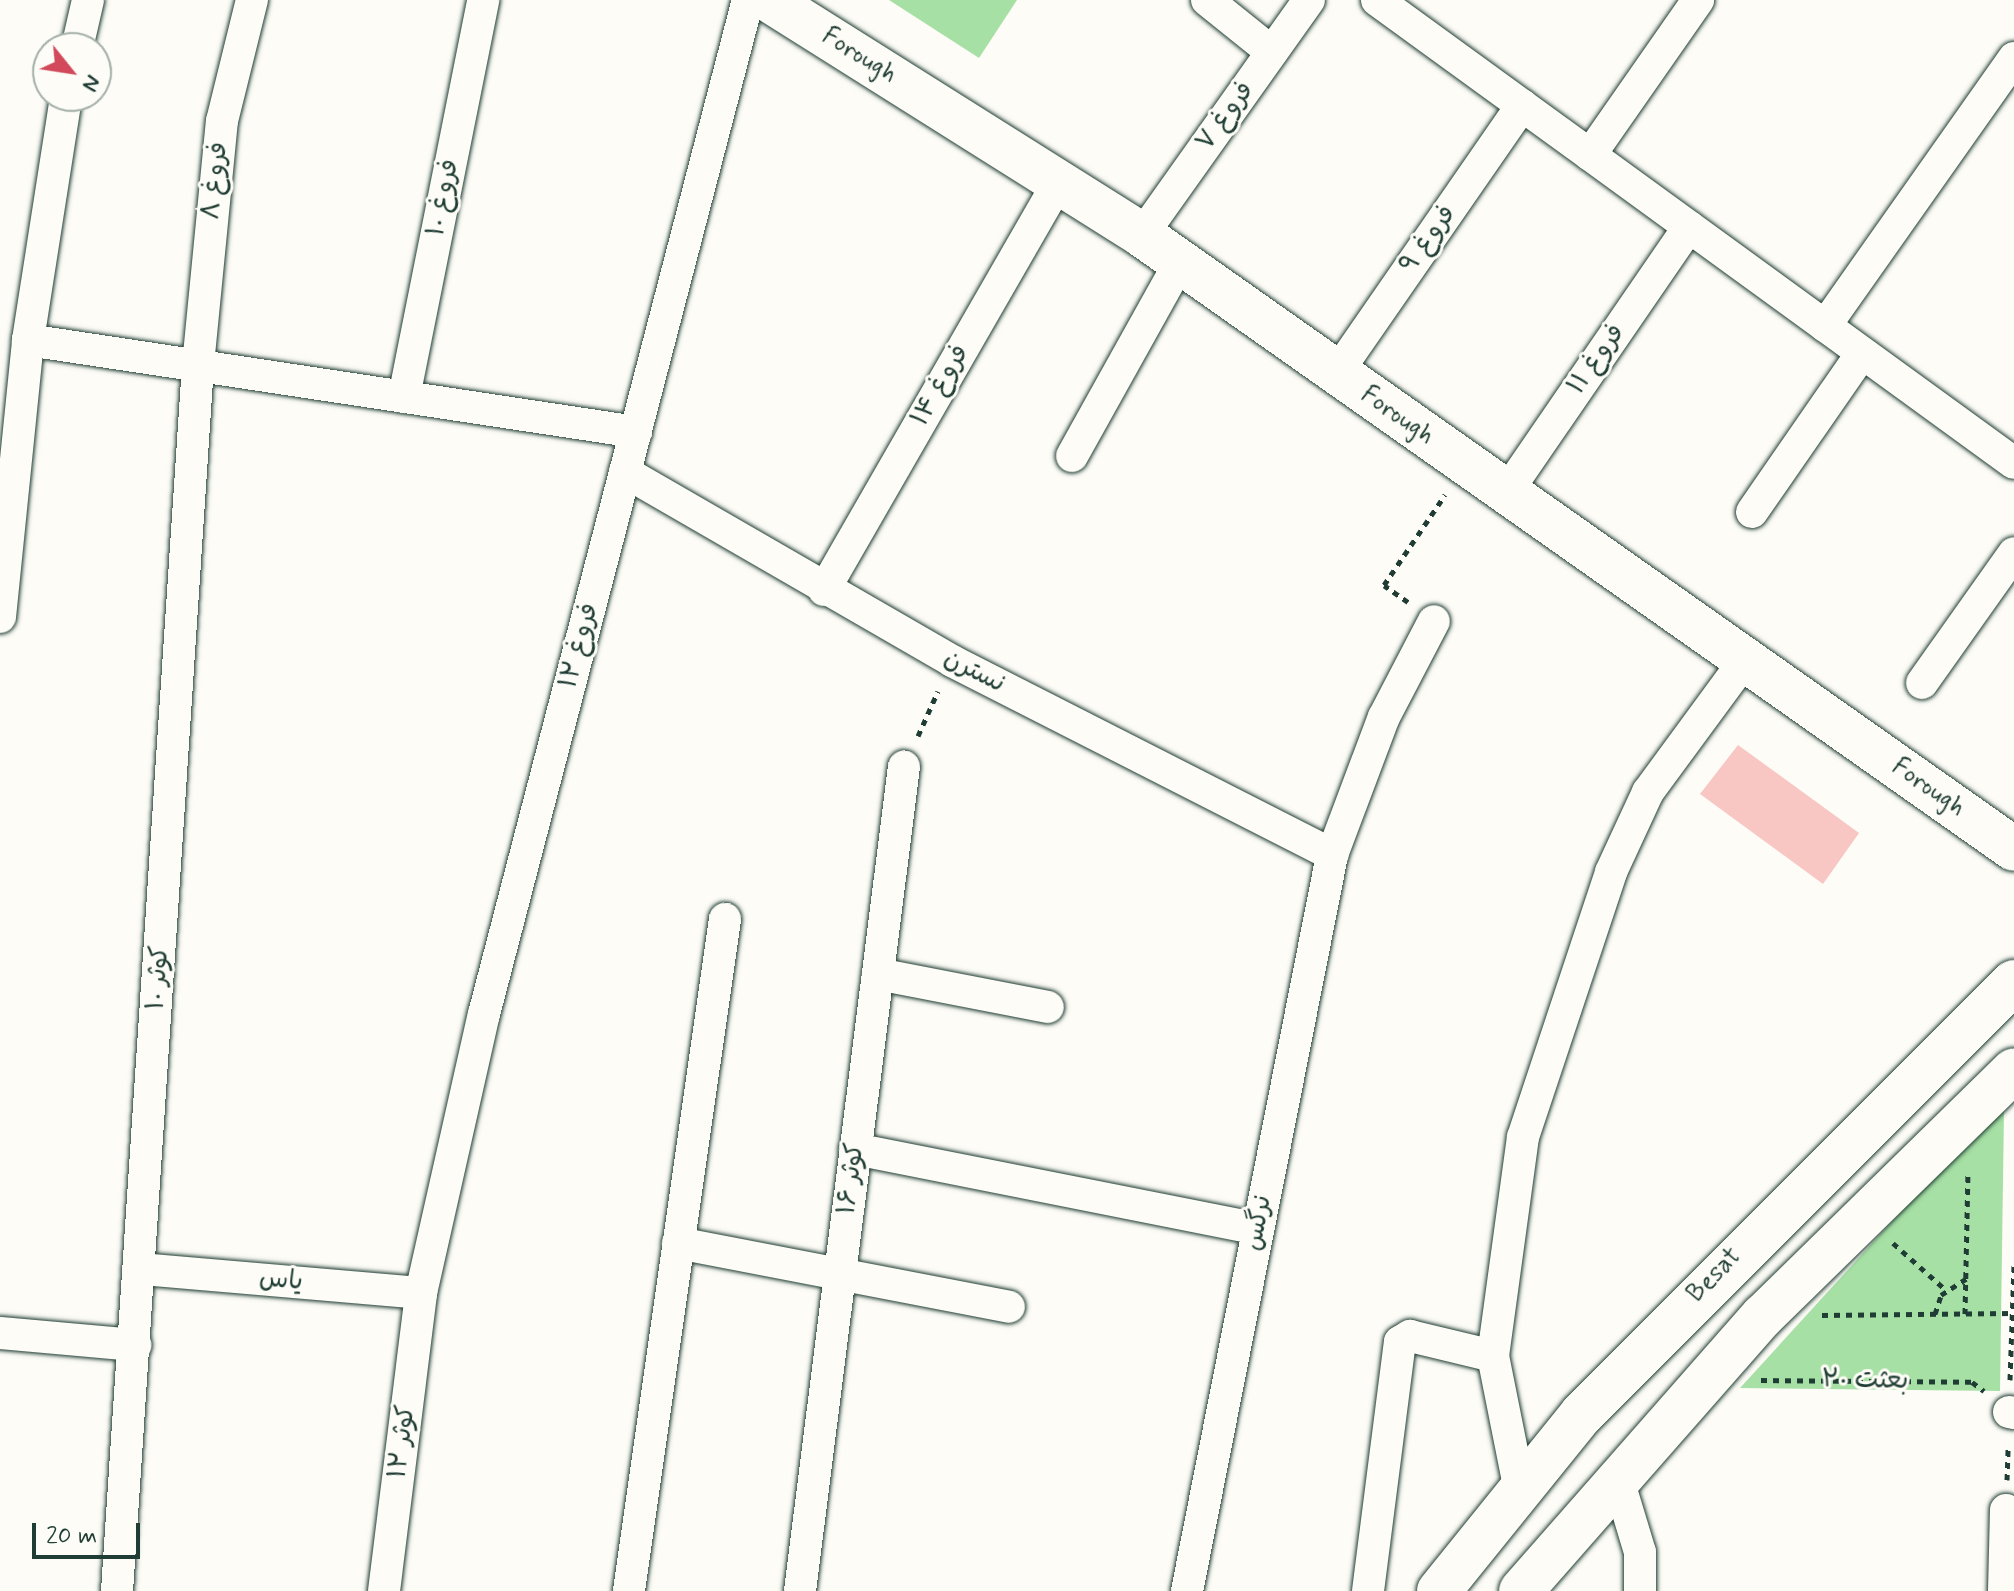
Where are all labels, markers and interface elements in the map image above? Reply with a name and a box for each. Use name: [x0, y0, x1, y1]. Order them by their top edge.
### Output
street label: Forough: [816, 21, 902, 91]
north arrow: [32, 32, 112, 112]
text: N: [75, 70, 107, 96]
street label: فروغ ۷: [1190, 76, 1262, 158]
street label: فروغ ۸: [196, 141, 236, 221]
street label: فروغ ۱۰: [421, 157, 467, 239]
street label: فروغ ۹: [1394, 200, 1464, 280]
street label: فروغ ۱۱: [1562, 319, 1632, 401]
street label: فروغ ۱۴: [905, 340, 977, 432]
street label: Forough: [1354, 380, 1440, 452]
street label: فروغ ۱۲: [554, 600, 606, 692]
street label: نسترن: [938, 643, 1010, 701]
street label: Forough: [1885, 752, 1971, 824]
street label: کوثر ۱۰: [141, 945, 177, 1011]
street label: کوثر ۱۶: [832, 1141, 872, 1217]
street label: نرگس: [1238, 1193, 1280, 1253]
street label: Besat: [1681, 1242, 1749, 1310]
street label: یاس: [258, 1264, 304, 1298]
street label: بعثت ۲۰: [1821, 1365, 1909, 1397]
street label: کوثر ۱۲: [383, 1404, 423, 1480]
scale bar: [36, 1507, 144, 1557]
text: 20 m: [46, 1521, 97, 1552]

